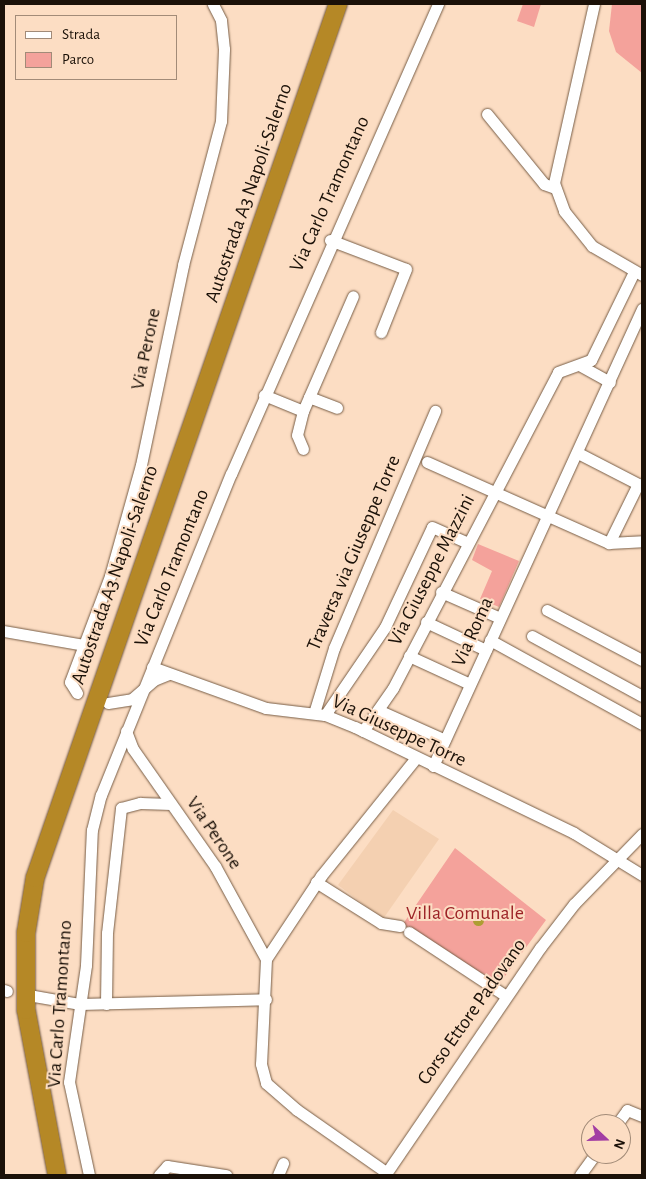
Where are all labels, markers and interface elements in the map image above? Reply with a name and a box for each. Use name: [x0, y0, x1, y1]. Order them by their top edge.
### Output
legend: [15, 15, 178, 80]
text: Strada: [62, 27, 100, 42]
text: Parco: [62, 52, 94, 67]
street label: Autostrada A3 Napoli-Salerno: [200, 80, 298, 306]
street label: Via Carlo Tramontano: [285, 112, 375, 276]
street label: Via Perone: [126, 306, 166, 392]
street label: Traversa via Giuseppe Torre: [302, 452, 406, 654]
street label: Autostrada A3 Napoli-Salerno: [66, 462, 164, 688]
street label: Via Carlo Tramontano: [129, 486, 215, 650]
street label: Via Giuseppe Mazzini: [384, 490, 480, 650]
street label: Via Roma: [447, 593, 499, 671]
street label: Via Giuseppe Torre: [328, 689, 470, 773]
street label: Via Perone: [181, 792, 247, 874]
park label: Villa Comunale: [406, 901, 524, 925]
street label: Via Carlo Tramontano: [42, 919, 78, 1089]
street label: Corso Ettore Padovano: [412, 934, 532, 1090]
north arrow: [581, 1114, 631, 1164]
text: N: [611, 1137, 627, 1151]

